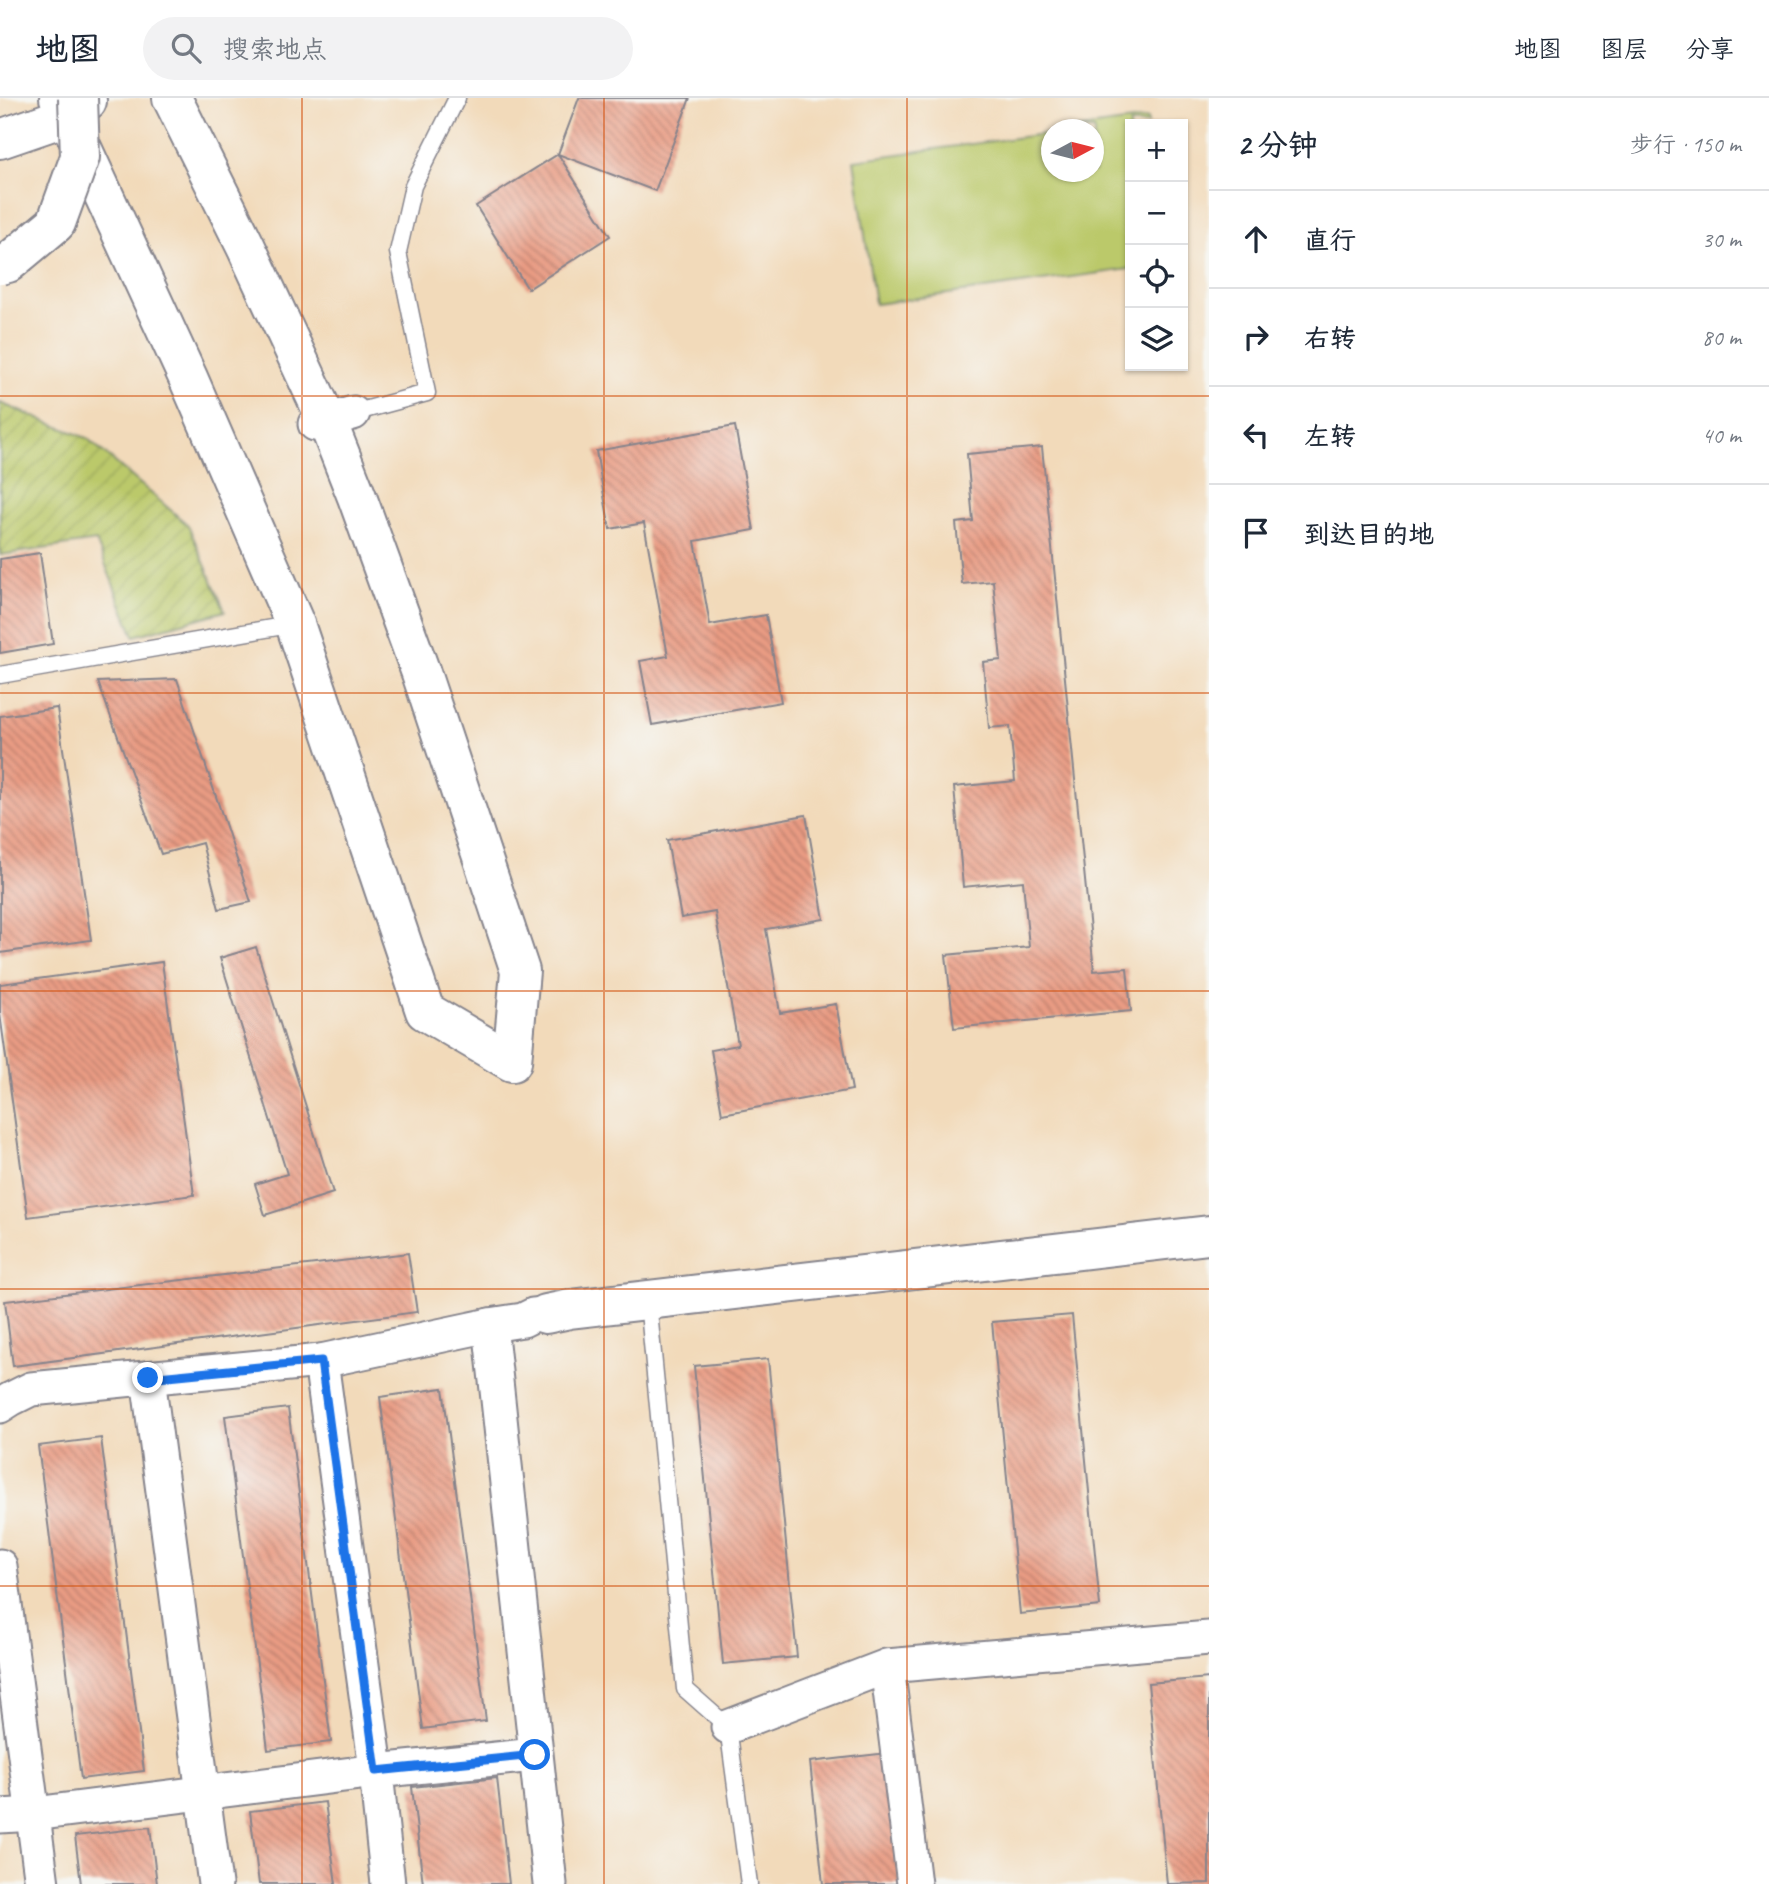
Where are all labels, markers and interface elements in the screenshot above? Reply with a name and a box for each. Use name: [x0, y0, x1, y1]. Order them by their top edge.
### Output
search box: [143, 17, 633, 80]
text: 地图: [35, 28, 101, 70]
icon: search: [167, 29, 205, 67]
text: 搜索地点: [223, 33, 327, 66]
text: 地图: [1514, 34, 1562, 64]
text: 图层: [1600, 34, 1648, 64]
text: 分享: [1686, 34, 1734, 64]
north arrow: [1041, 119, 1104, 182]
map controls: [1125, 119, 1188, 371]
button: +: [1125, 119, 1188, 182]
text: 2 分钟: [1237, 126, 1318, 164]
text: 步行 · 150 m: [1630, 130, 1741, 159]
button: −: [1125, 182, 1188, 245]
icon: ahead: [1237, 220, 1275, 258]
text: 直行: [1304, 224, 1356, 257]
text: 30 m: [1702, 225, 1741, 254]
button: locate: [1125, 245, 1188, 308]
button: layers: [1125, 308, 1188, 371]
icon: right: [1237, 318, 1275, 356]
text: 右转: [1304, 322, 1356, 355]
text: 80 m: [1702, 323, 1741, 352]
icon: left: [1237, 416, 1275, 454]
text: 左转: [1304, 420, 1356, 453]
text: 40 m: [1702, 421, 1741, 450]
icon: arrive: [1237, 514, 1275, 552]
text: 到达目的地: [1304, 518, 1434, 551]
route end: [132, 1362, 163, 1393]
route start: [519, 1739, 550, 1770]

